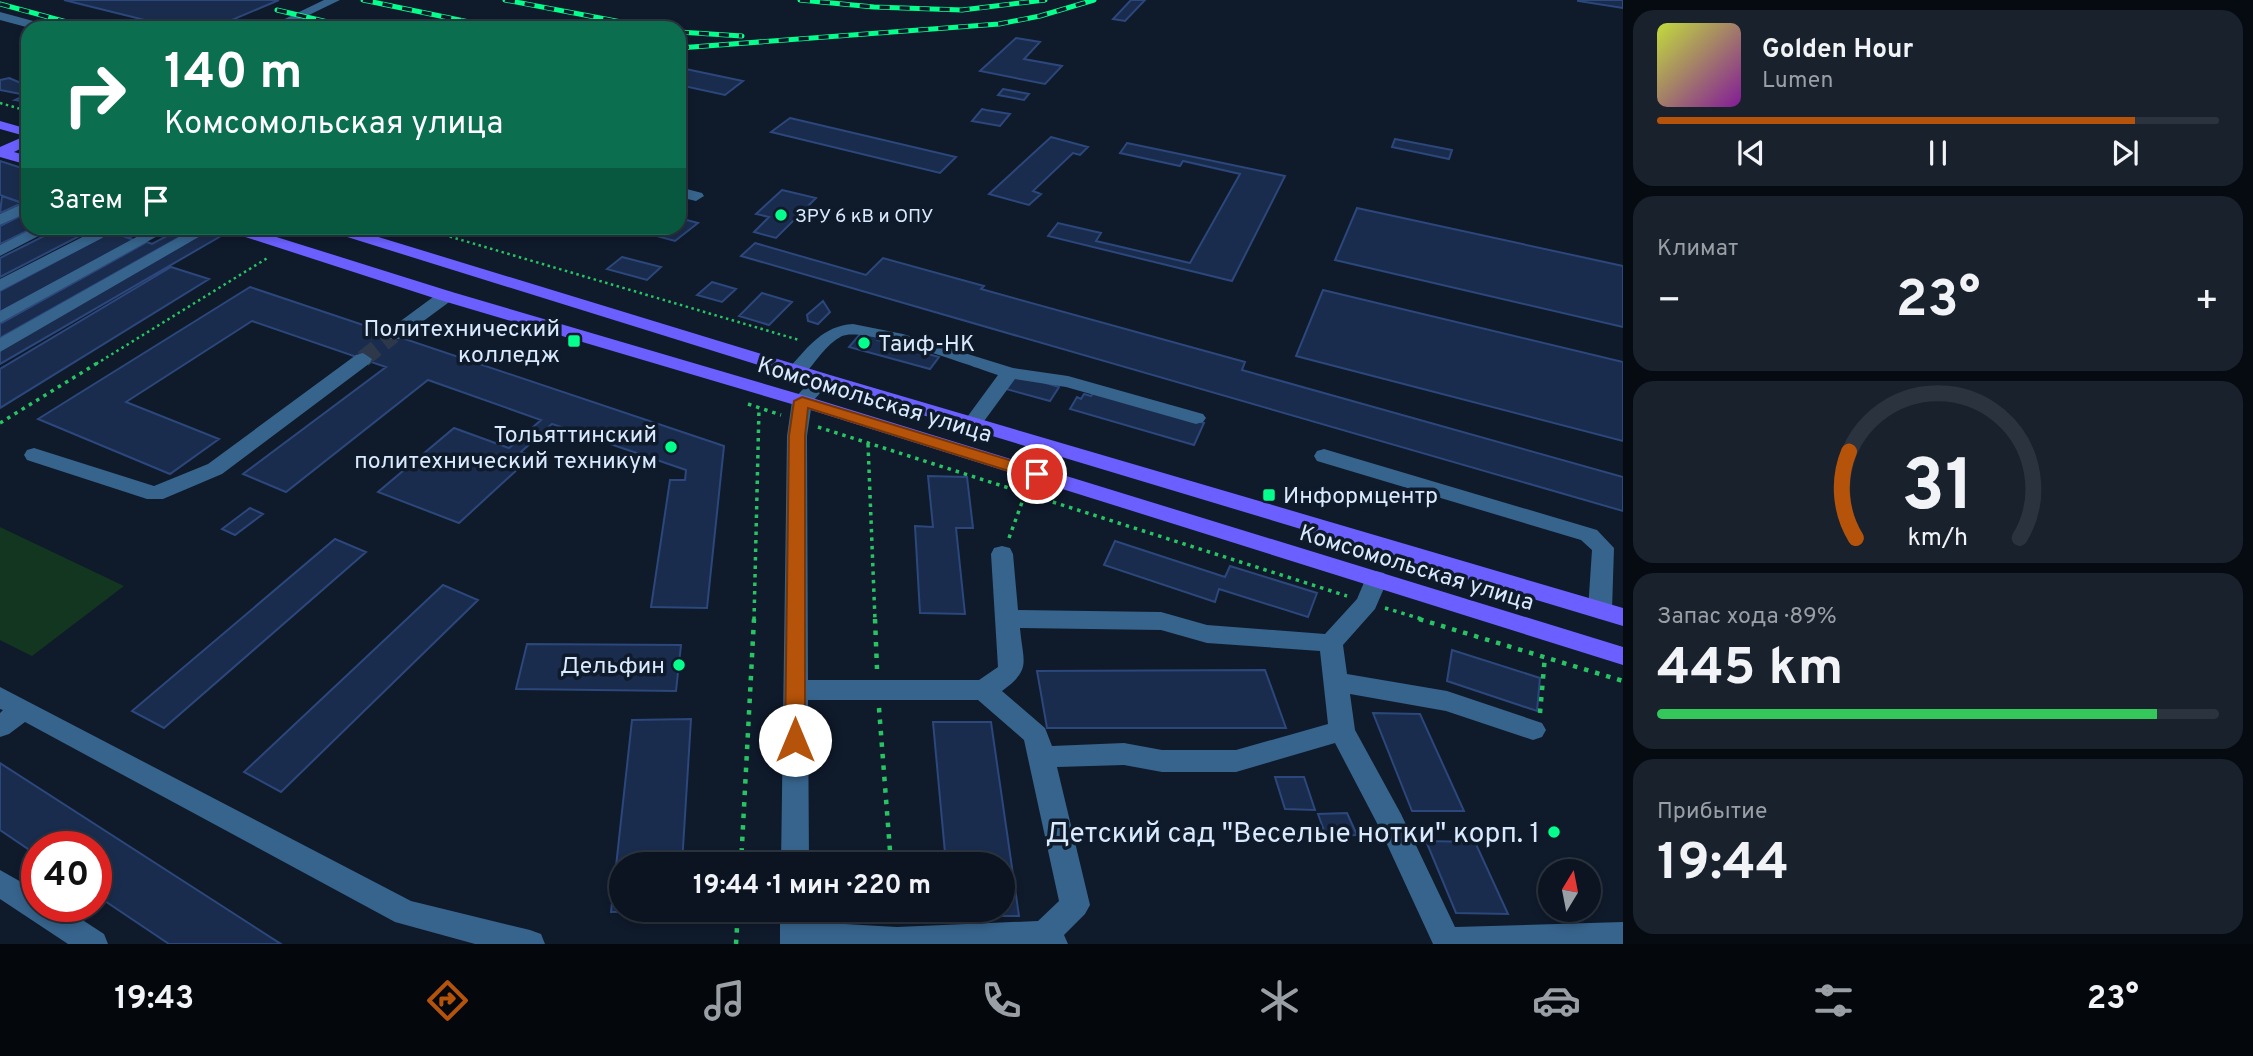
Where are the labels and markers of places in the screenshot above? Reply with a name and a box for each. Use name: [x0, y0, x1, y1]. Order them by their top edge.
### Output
place label: ЗРУ 6 кВ и ОПУ: [795, 205, 934, 229]
marker: ЗРУ 6 кВ и ОПУ: [773, 207, 789, 223]
place label: Политехнический колледж: [363, 316, 560, 371]
place label: Таиф-НК: [878, 331, 975, 360]
marker: Политехнический колледж: [566, 333, 582, 349]
marker: Таиф-НК: [856, 335, 872, 351]
place label: Тольяттинский политехнический техникум: [354, 422, 657, 477]
marker: Тольяттинский политехнический техникум: [663, 439, 679, 455]
pin: [1007, 444, 1067, 504]
place label: Информцентр: [1283, 483, 1438, 512]
marker: Информцентр: [1261, 487, 1277, 503]
place label: Дельфин: [560, 653, 665, 682]
marker: Дельфин: [671, 657, 687, 673]
place label: Детский сад "Веселые нотки" корп. 1: [1046, 817, 1540, 853]
marker: Детский сад "Веселые нотки" корп. 1: [1546, 824, 1562, 840]

